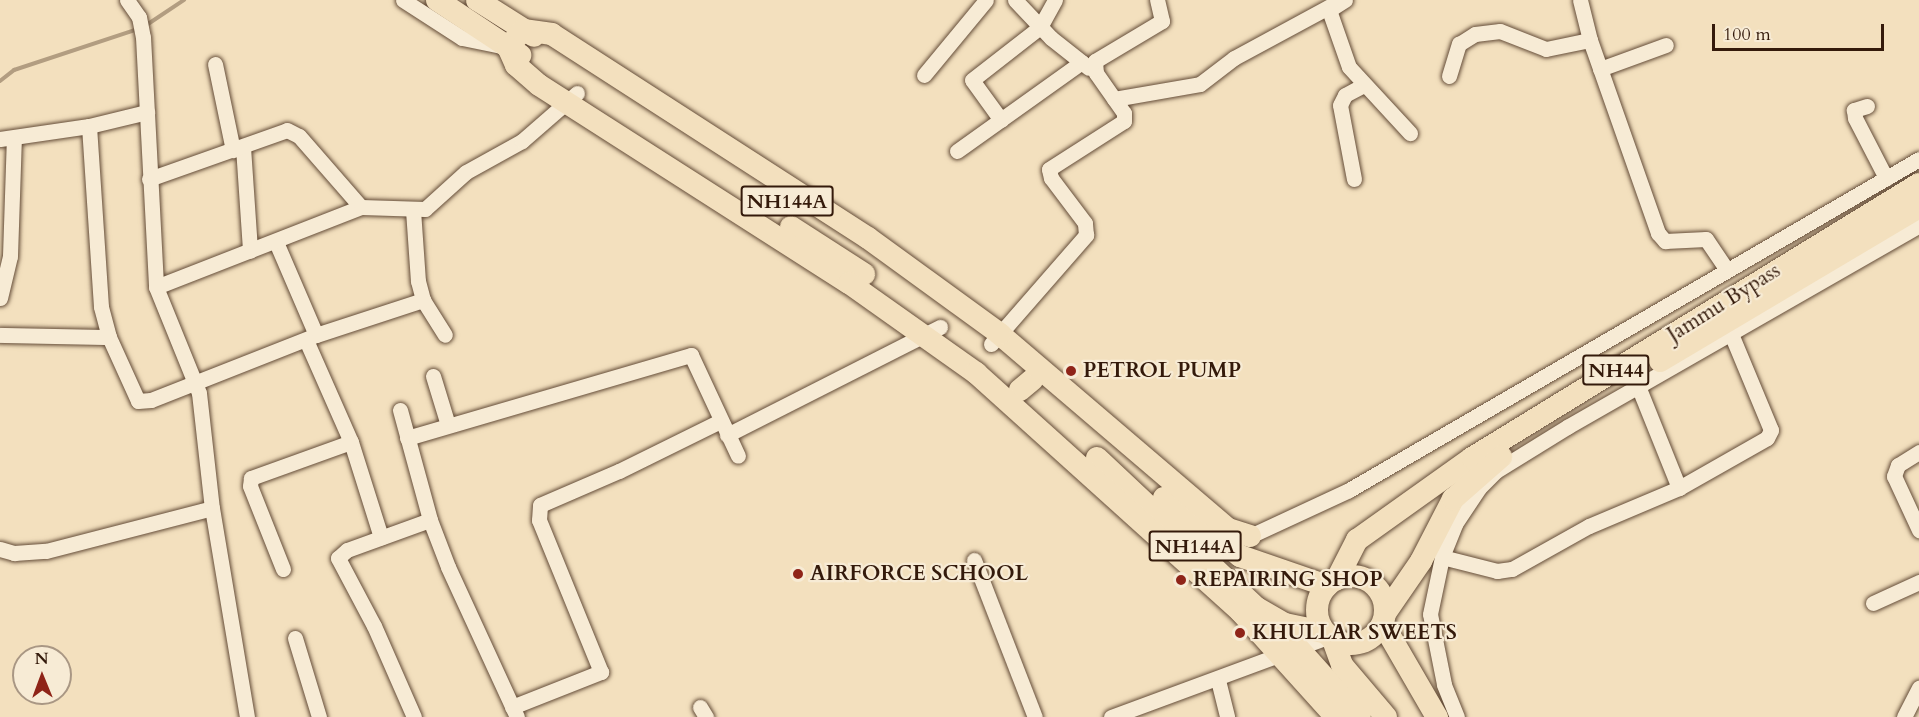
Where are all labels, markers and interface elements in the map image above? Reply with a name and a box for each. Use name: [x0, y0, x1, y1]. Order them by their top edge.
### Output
scale bar: [1715, 12, 1888, 50]
text: 100 m: [1723, 22, 1771, 47]
road number: NH144A: [740, 184, 834, 218]
street label: Jammu Bypass: [1663, 258, 1785, 348]
road number: NH44: [1582, 353, 1650, 387]
place label: PETROL PUMP: [1083, 358, 1241, 384]
marker: PETROL PUMP: [1064, 364, 1078, 378]
road number: NH144A: [1148, 529, 1242, 563]
place label: AIRFORCE SCHOOL: [810, 561, 1028, 587]
marker: AIRFORCE SCHOOL: [791, 567, 805, 581]
place label: REPAIRING SHOP: [1193, 567, 1383, 593]
marker: REPAIRING SHOP: [1174, 573, 1188, 587]
place label: KHULLAR SWEETS: [1252, 620, 1457, 646]
marker: KHULLAR SWEETS: [1233, 626, 1247, 640]
north arrow: [12, 645, 72, 705]
text: N: [35, 648, 49, 670]

